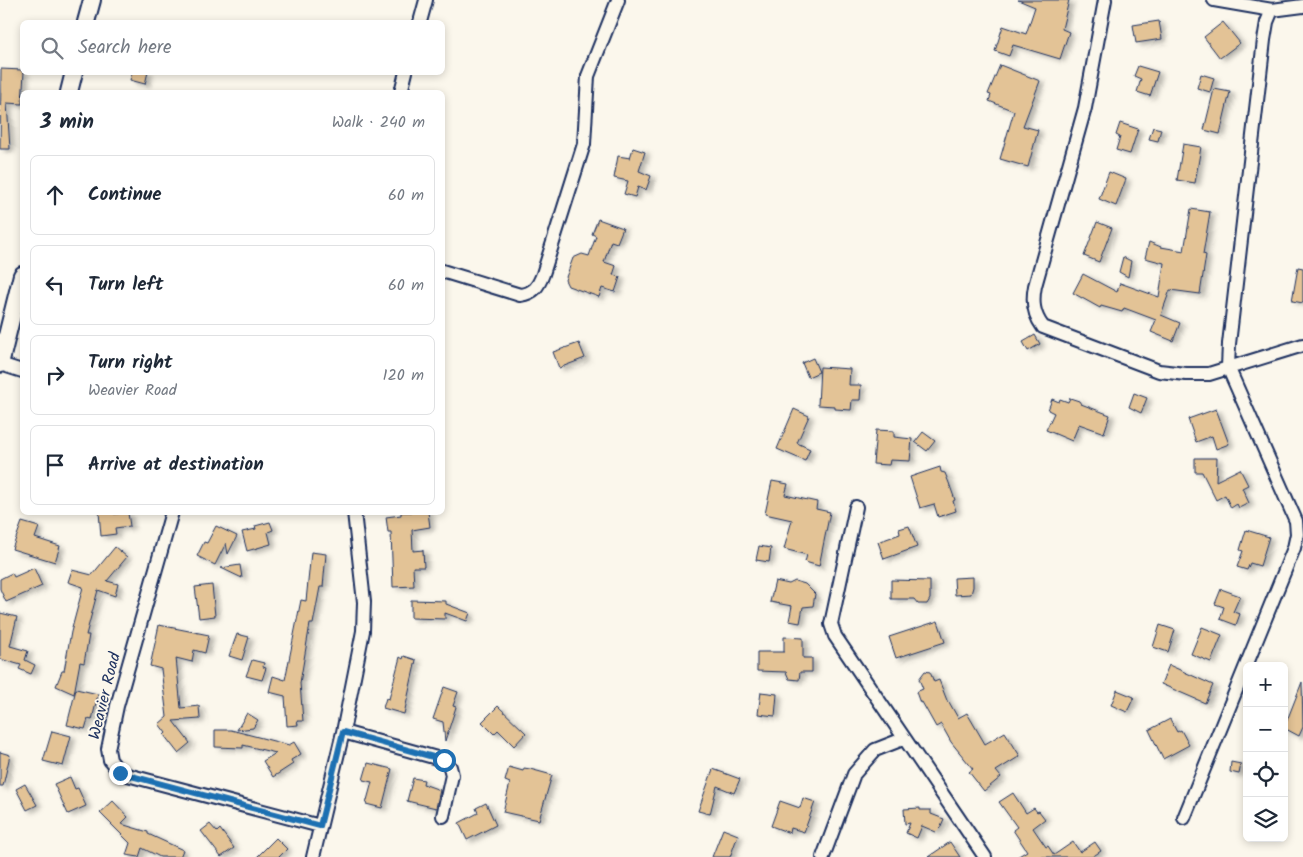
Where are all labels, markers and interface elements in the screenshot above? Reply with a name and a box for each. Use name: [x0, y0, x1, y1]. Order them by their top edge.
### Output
search box: [20, 20, 445, 75]
text: Search here: [78, 33, 172, 63]
icon: search: [38, 34, 66, 62]
text: 3 min: [40, 106, 94, 139]
text: Walk · 240 m: [332, 110, 425, 135]
text: Continue: [88, 180, 161, 210]
icon: ahead: [41, 181, 69, 209]
text: 60 m: [388, 183, 424, 208]
text: Turn left: [88, 270, 163, 300]
icon: left: [41, 271, 69, 299]
text: 60 m: [388, 273, 424, 298]
text: Turn right: [88, 348, 173, 378]
icon: right: [41, 361, 69, 389]
text: 120 m: [383, 363, 424, 388]
text: Weavier Road: [88, 378, 177, 403]
text: Arrive at destination: [88, 450, 264, 480]
icon: arrive: [41, 451, 69, 479]
street label: Weavier Road: [82, 649, 128, 742]
map controls: [1243, 662, 1288, 842]
button: +: [1243, 662, 1288, 707]
button: −: [1243, 707, 1288, 752]
route start: [433, 749, 456, 772]
button: locate: [1243, 752, 1288, 797]
route end: [109, 762, 132, 785]
button: layers: [1243, 797, 1288, 842]

